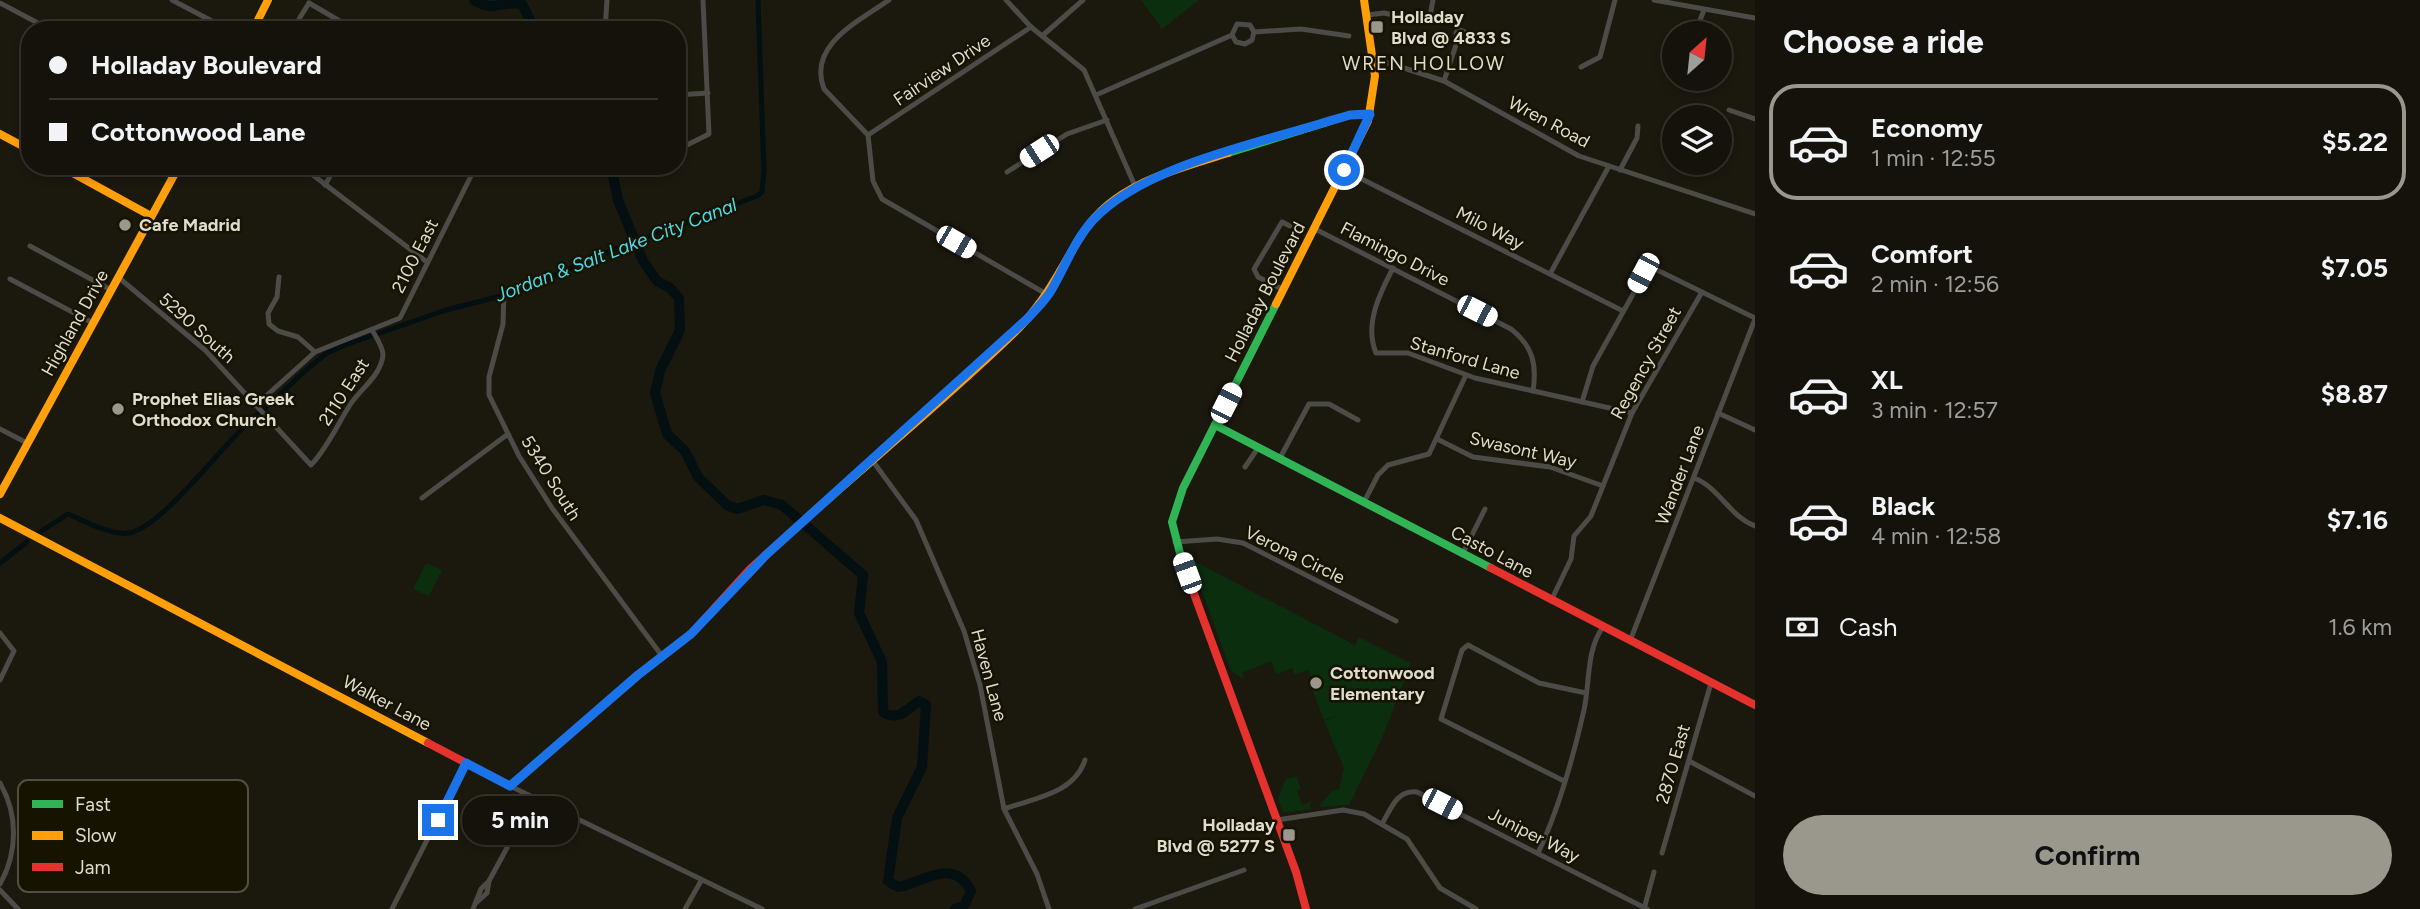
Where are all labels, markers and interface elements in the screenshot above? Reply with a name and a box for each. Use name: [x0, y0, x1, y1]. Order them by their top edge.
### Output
place label: Holladay Blvd @ 4833 S: [1391, 6, 1511, 49]
marker: Holladay Blvd @ 4833 S: [1369, 19, 1385, 35]
north arrow: [1662, 21, 1732, 91]
map controls: [1662, 21, 1732, 175]
text: Choose a ride: [1783, 23, 1984, 61]
street label: Fairview Drive: [889, 29, 995, 111]
text: Holladay Boulevard: [91, 49, 322, 81]
district label: WREN HOLLOW: [1342, 52, 1506, 75]
street label: Wren Road: [1505, 91, 1593, 153]
button: layers: [1662, 105, 1732, 175]
icon: car: [1787, 111, 1850, 174]
text: Economy: [1871, 112, 1983, 144]
text: Cottonwood Lane: [91, 116, 305, 148]
text: $5.22: [2322, 126, 2388, 158]
car: [1016, 131, 1063, 171]
text: 1 min · 12:55: [1871, 144, 1996, 172]
route start: [1328, 154, 1360, 186]
water label: Jordan & Salt Lake City Canal: [491, 193, 741, 307]
street label: Milo Way: [1452, 202, 1528, 255]
place label: Cafe Madrid: [139, 214, 241, 236]
street label: 2100 East: [387, 215, 443, 297]
marker: Cafe Madrid: [117, 217, 133, 233]
street label: Flamingo Drive: [1337, 217, 1453, 291]
street label: Holladay Boulevard: [1220, 218, 1310, 366]
car: [933, 222, 980, 262]
icon: car: [1787, 237, 1850, 300]
text: Comfort: [1871, 238, 1973, 270]
car: [1624, 250, 1663, 296]
text: $7.05: [2321, 252, 2388, 284]
street label: Highland Drive: [37, 266, 113, 380]
text: 2 min · 12:56: [1871, 270, 1999, 298]
street label: 5290 South: [154, 288, 240, 368]
car: [1454, 292, 1501, 330]
street label: Regency Street: [1606, 303, 1686, 423]
street label: Stanford Lane: [1407, 332, 1523, 384]
street label: 2110 East: [314, 354, 374, 430]
icon: car: [1787, 363, 1850, 426]
text: XL: [1871, 364, 1903, 396]
text: $8.87: [2321, 378, 2388, 410]
car: [1208, 380, 1245, 426]
place label: Prophet Elias Greek Orthodox Church: [132, 388, 295, 431]
text: 3 min · 12:57: [1871, 396, 1998, 424]
marker: Prophet Elias Greek Orthodox Church: [110, 401, 126, 417]
street label: Wander Lane: [1651, 422, 1709, 528]
street label: Swasont Way: [1467, 427, 1579, 473]
street label: 5340 South: [516, 432, 586, 524]
icon: car: [1787, 489, 1850, 552]
text: Black: [1871, 490, 1935, 522]
text: $7.16: [2327, 504, 2388, 536]
street label: Verona Circle: [1241, 521, 1349, 589]
street label: Casto Lane: [1447, 521, 1537, 583]
text: 4 min · 12:58: [1871, 522, 2001, 550]
car: [1170, 550, 1205, 596]
icon: cash: [1783, 608, 1821, 646]
text: Cash: [1839, 611, 1898, 643]
text: 1.6 km: [2328, 613, 2392, 641]
street label: Haven Lane: [966, 627, 1012, 724]
place label: Cottonwood Elementary: [1330, 662, 1435, 705]
street label: Walker Lane: [339, 671, 435, 736]
marker: Cottonwood Elementary: [1308, 675, 1324, 691]
street label: 2870 East: [1651, 721, 1695, 806]
legend: [18, 780, 248, 892]
car: [1419, 785, 1466, 823]
text: Fast: [75, 793, 111, 816]
callout: 5 min: [462, 796, 578, 844]
street label: Juniper Way: [1485, 803, 1584, 868]
route end: [422, 804, 454, 836]
text: 5 min: [491, 806, 549, 834]
place label: Holladay Blvd @ 5277 S: [1157, 814, 1276, 857]
button: Confirm: [1783, 815, 2392, 895]
text: Slow: [75, 824, 117, 847]
marker: Holladay Blvd @ 5277 S: [1281, 827, 1297, 843]
text: Jam: [75, 856, 111, 879]

